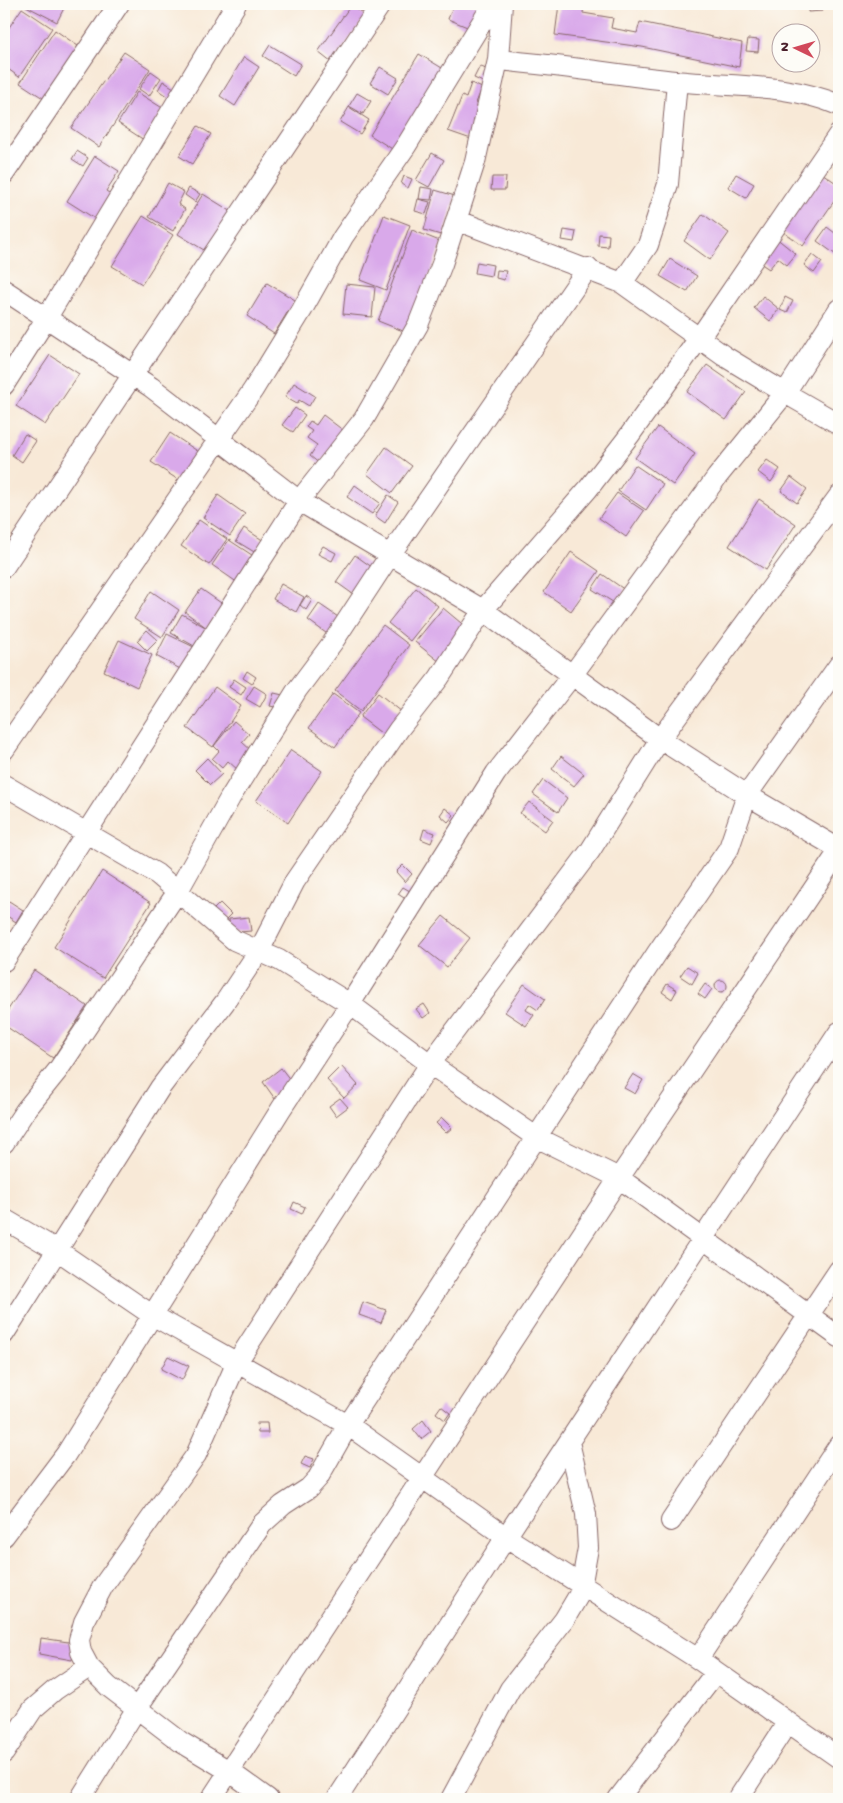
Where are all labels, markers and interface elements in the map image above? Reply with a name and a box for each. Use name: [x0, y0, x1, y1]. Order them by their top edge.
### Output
north arrow: [770, 22, 820, 72]
text: N: [777, 42, 794, 52]

